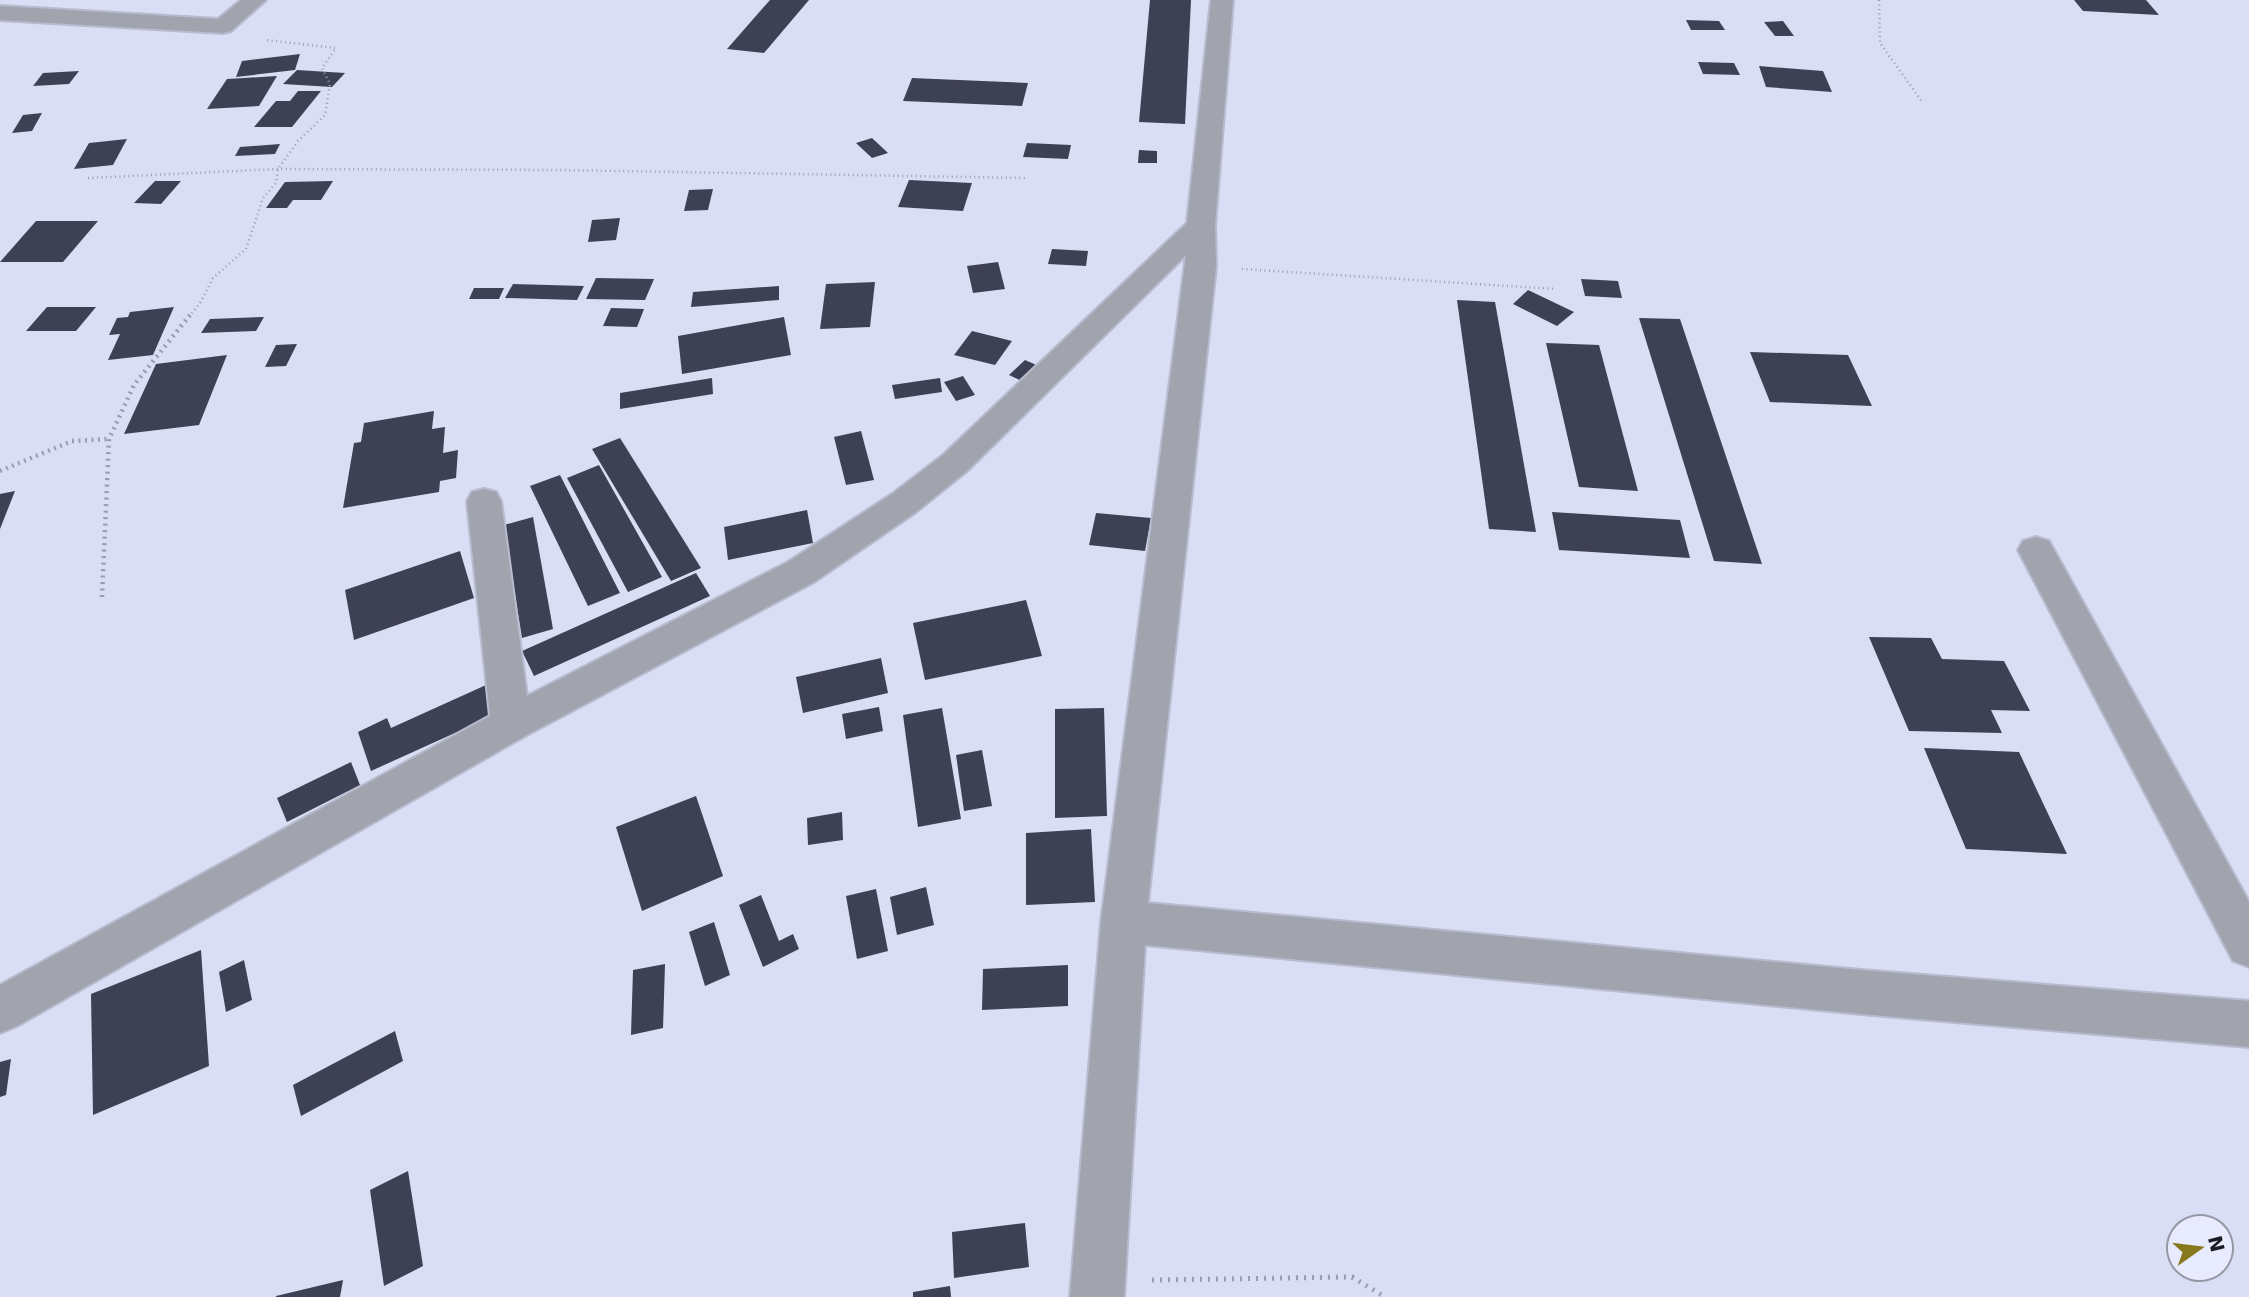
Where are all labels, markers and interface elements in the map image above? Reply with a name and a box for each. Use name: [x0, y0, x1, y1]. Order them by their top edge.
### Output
north arrow: [2165, 1213, 2235, 1283]
text: N: [2204, 1234, 2229, 1254]

